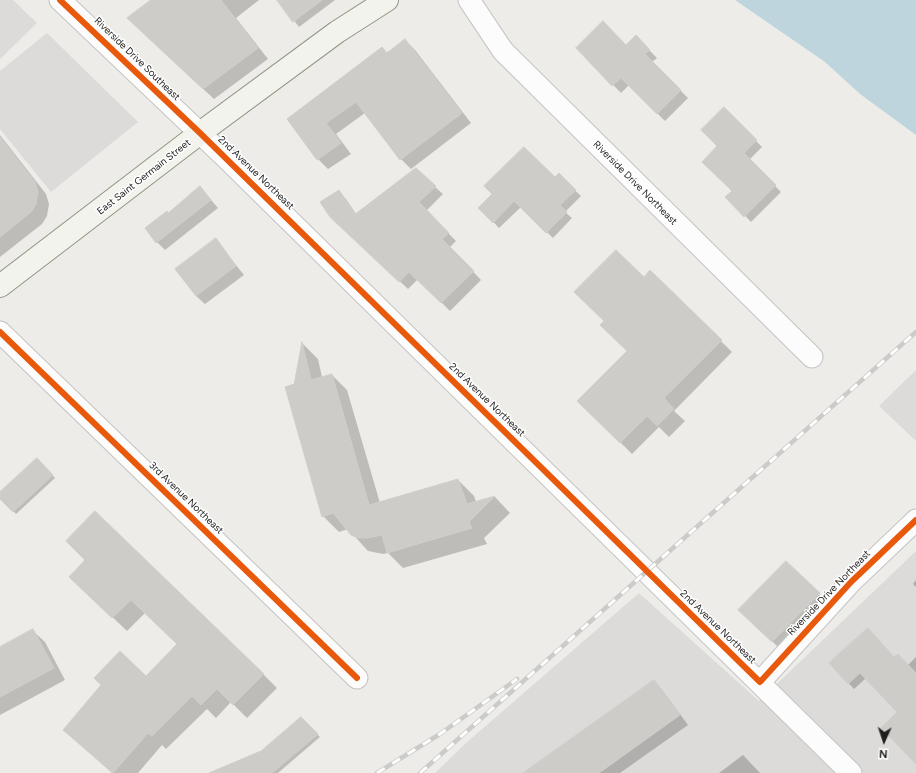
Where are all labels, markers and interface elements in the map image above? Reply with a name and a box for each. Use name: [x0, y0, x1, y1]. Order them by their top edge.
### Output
street label: Riverside Drive Southeast: [92, 15, 182, 103]
street label: 2nd Avenue Northeast: [215, 134, 297, 212]
street label: East Saint Germain Street: [95, 137, 193, 217]
street label: Riverside Drive Northeast: [590, 138, 680, 228]
street label: 2nd Avenue Northeast: [446, 361, 528, 439]
street label: 3rd Avenue Northeast: [146, 459, 226, 537]
street label: Riverside Drive Northeast: [785, 548, 873, 638]
street label: 2nd Avenue Northeast: [677, 588, 759, 666]
north arrow: [864, 721, 904, 761]
text: N: [879, 747, 888, 760]

